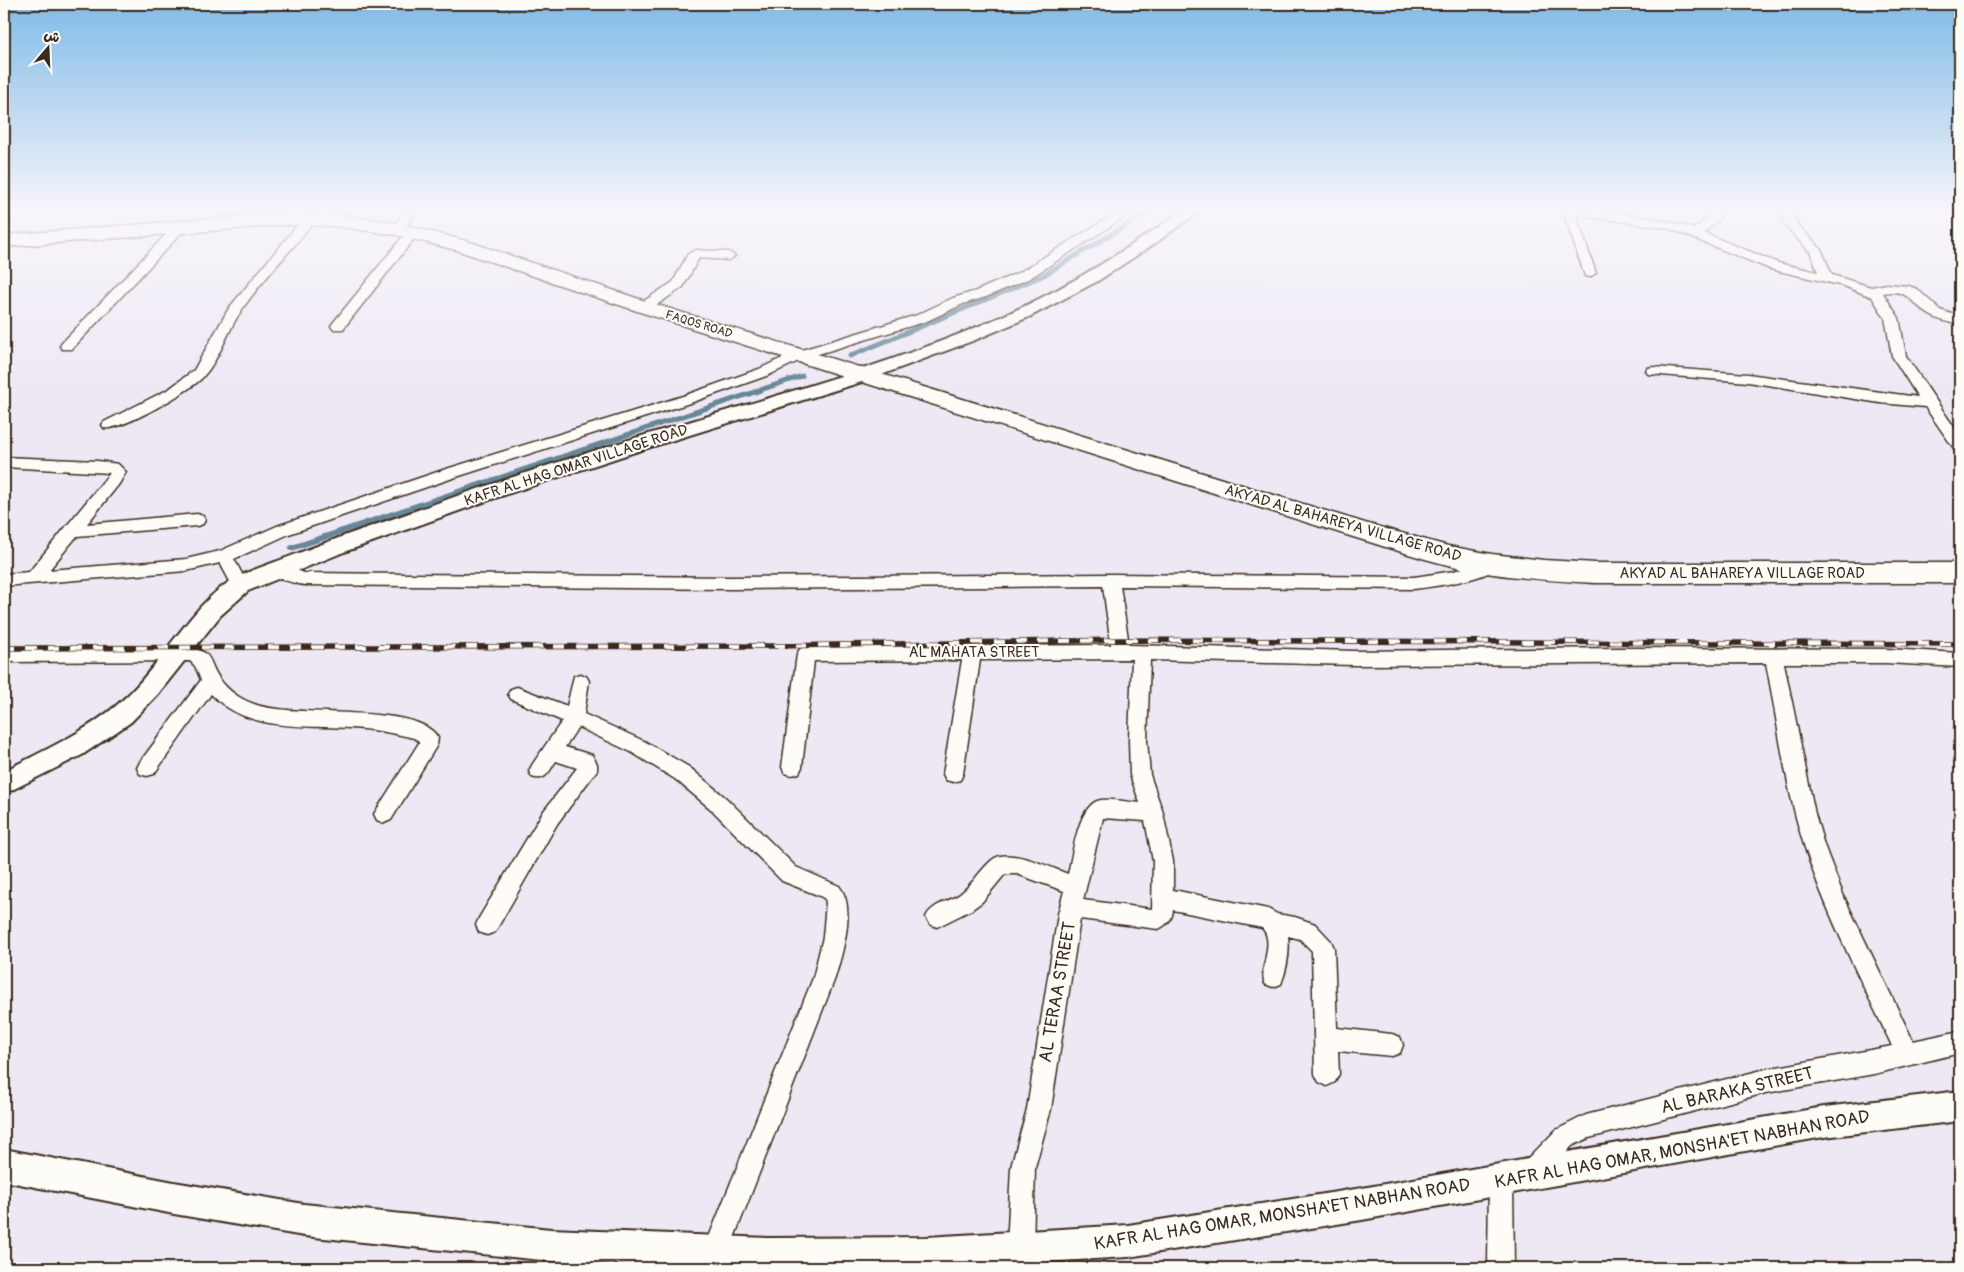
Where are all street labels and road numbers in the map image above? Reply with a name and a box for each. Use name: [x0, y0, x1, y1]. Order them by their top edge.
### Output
street label: FAQOS ROAD: [663, 307, 735, 342]
street label: KAFR AL HAG OMAR VILLAGE ROAD: [462, 420, 690, 511]
street label: AKYAD AL BAHAREYA VILLAGE ROAD: [1222, 481, 1463, 566]
street label: AKYAD AL BAHAREYA VILLAGE ROAD: [1619, 564, 1865, 583]
street label: AL MAHATA STREET: [909, 643, 1039, 662]
street label: AL TERAA STREET: [1034, 920, 1081, 1064]
street label: AL BARAKA STREET: [1659, 1062, 1816, 1119]
street label: KAFR AL HAG OMAR, MONSHA'ET NABHAN ROAD: [1493, 1105, 1871, 1194]
street label: KAFR AL HAG OMAR, MONSHA'ET NABHAN ROAD: [1092, 1173, 1472, 1256]

